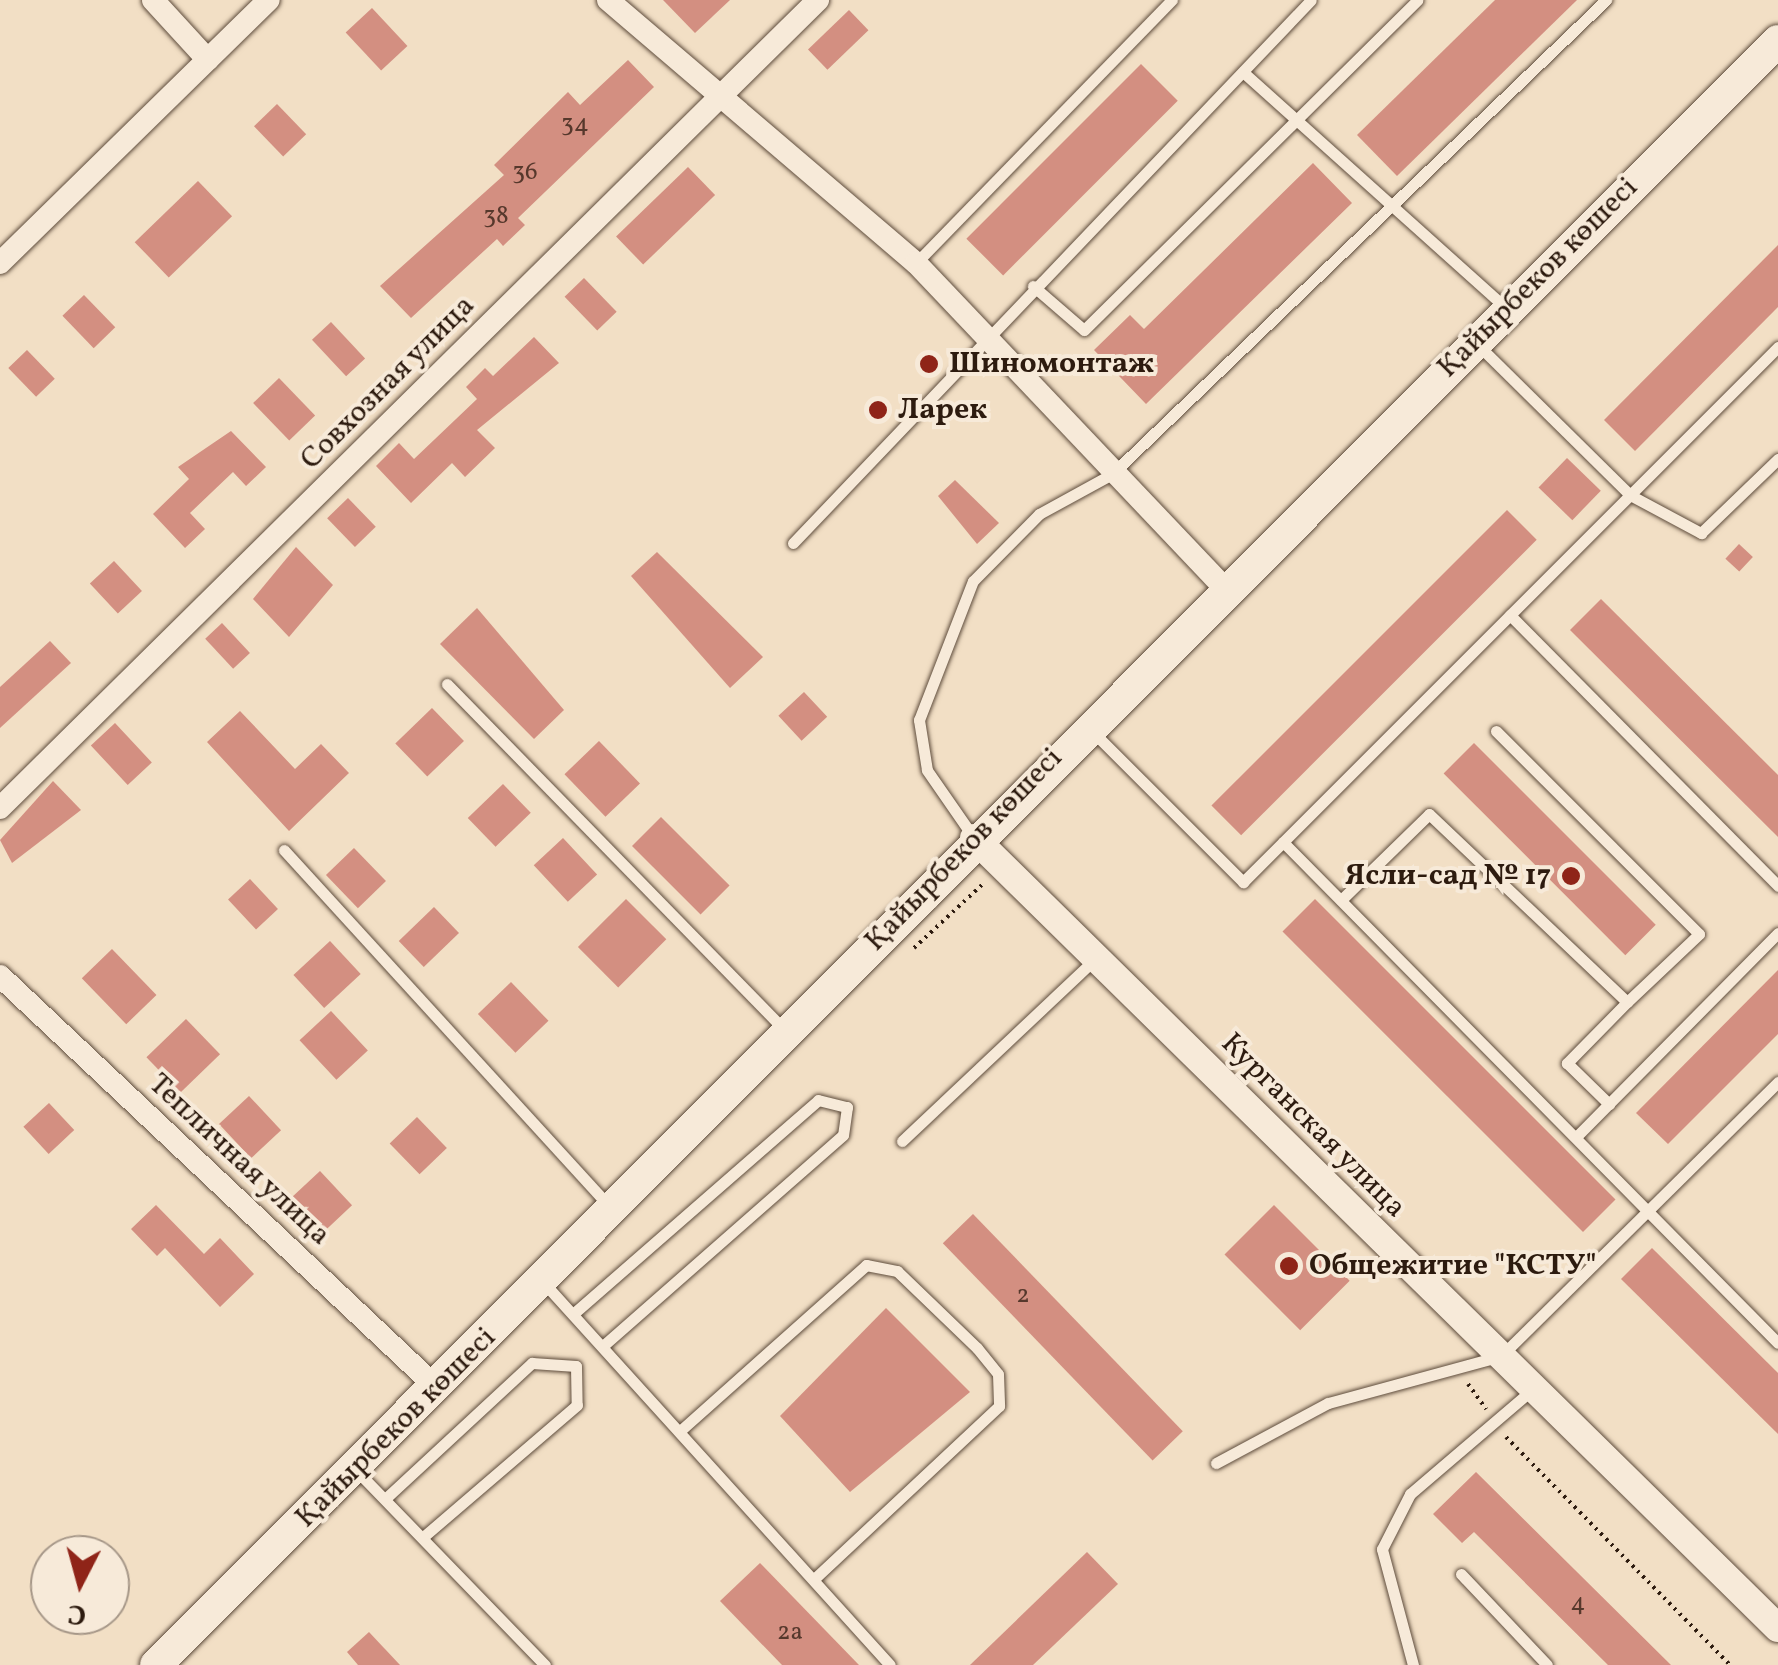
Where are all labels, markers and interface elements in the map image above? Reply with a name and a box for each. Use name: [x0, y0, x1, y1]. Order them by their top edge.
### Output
house number: 34: [561, 110, 589, 140]
house number: 36: [512, 158, 538, 188]
street label: Қайырбеков көшесі: [1430, 170, 1646, 386]
house number: 38: [483, 202, 509, 232]
street label: Совхозная улица: [293, 288, 483, 478]
place label: Шиномонтаж: [949, 346, 1154, 382]
marker: Шиномонтаж: [918, 353, 940, 375]
place label: Ларек: [898, 392, 987, 428]
marker: Ларек: [867, 399, 889, 421]
street label: Қайырбеков көшесі: [858, 741, 1070, 959]
place label: Ясли-сад № 17: [1345, 858, 1551, 894]
marker: Ясли-сад № 17: [1560, 865, 1582, 887]
street label: Курганская улица: [1213, 1026, 1413, 1226]
street label: Тепличная улица: [140, 1066, 338, 1254]
place label: Общежитие "КСТУ": [1309, 1248, 1597, 1284]
marker: Общежитие "КСТУ": [1278, 1255, 1300, 1277]
house number: 2: [1016, 1281, 1030, 1311]
street label: Қайырбеков көшесі: [288, 1320, 504, 1536]
north arrow: [30, 1535, 130, 1635]
house number: 4: [1571, 1589, 1585, 1619]
text: С: [66, 1593, 88, 1634]
house number: 2а: [777, 1618, 803, 1648]

